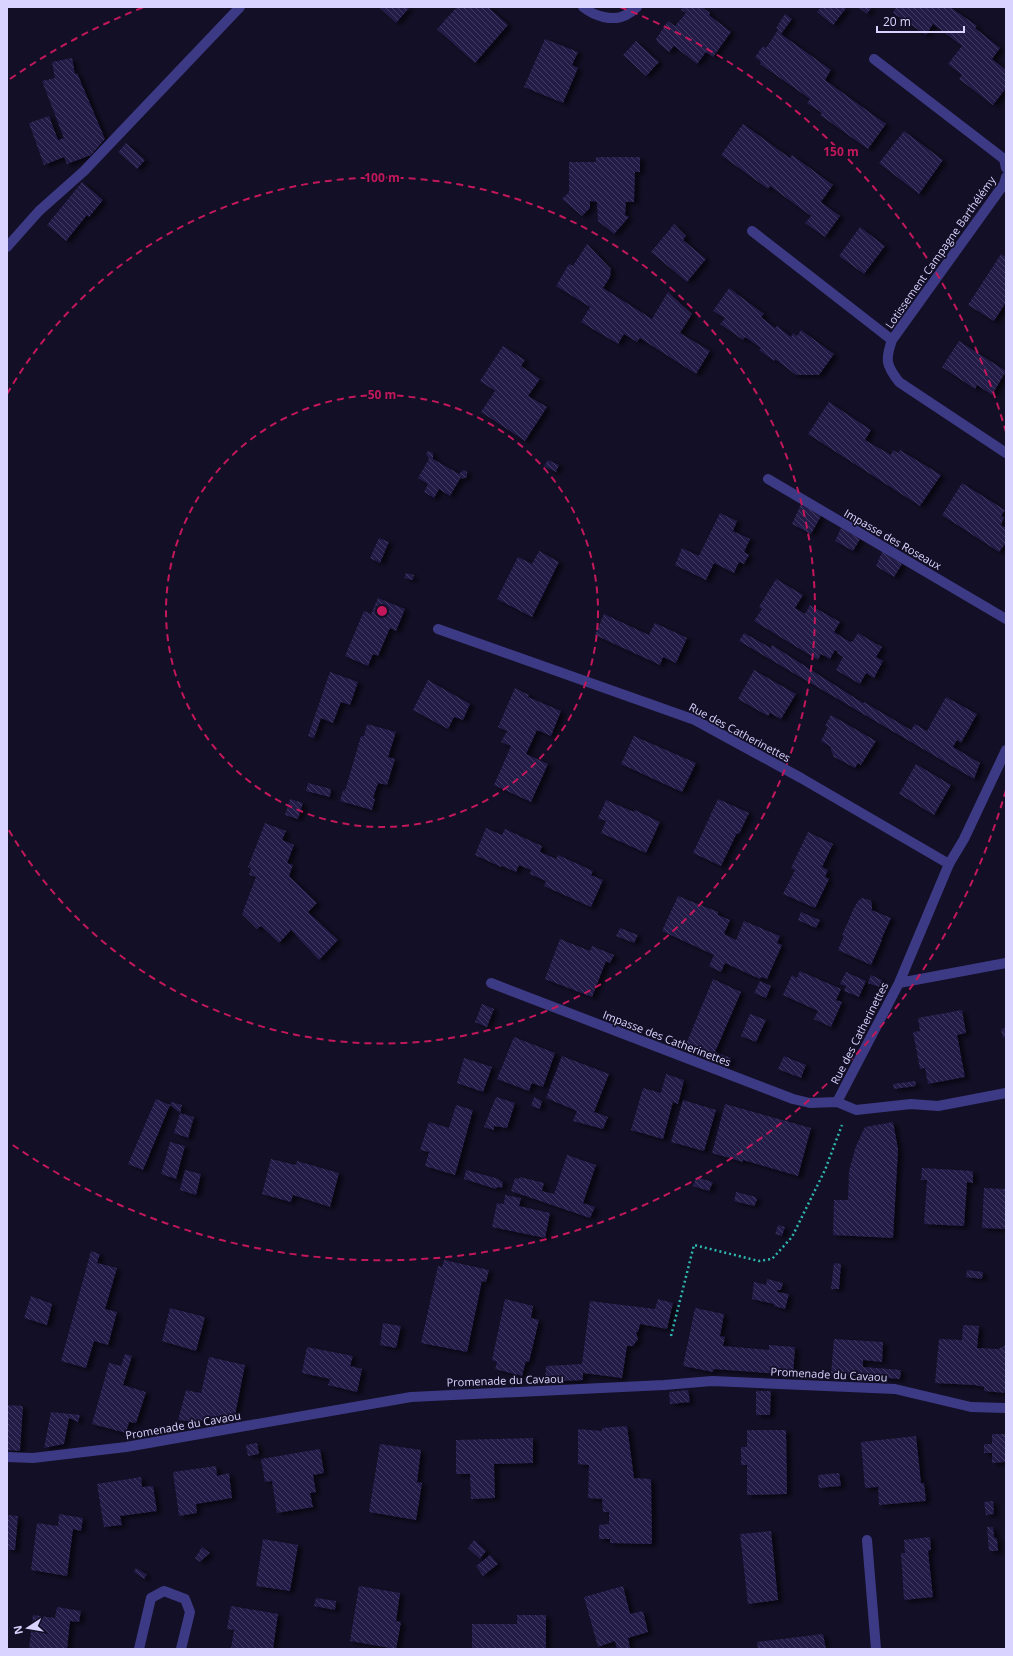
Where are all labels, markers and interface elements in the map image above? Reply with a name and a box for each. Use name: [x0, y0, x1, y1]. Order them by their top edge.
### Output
scale bar: [877, 8, 964, 34]
text: 20 m: [883, 13, 911, 30]
text: 150 m: [823, 143, 859, 160]
text: 100 m: [364, 169, 400, 186]
street label: Lotissement Campagne Barthélémy: [881, 173, 999, 331]
text: 50 m: [368, 386, 396, 403]
street label: Impasse des Roseaux: [842, 505, 945, 573]
centre of rings: [375, 604, 389, 618]
street label: Rue des Catherinettes: [687, 699, 793, 765]
street label: Rue des Catherinettes: [827, 979, 891, 1087]
street label: Impasse des Catherinettes: [601, 1007, 733, 1069]
street label: Promenade du Cavaou: [770, 1363, 888, 1385]
street label: Promenade du Cavaou: [446, 1370, 564, 1390]
street label: Promenade du Cavaou: [124, 1407, 242, 1443]
north arrow: [8, 1608, 48, 1648]
text: N: [9, 1624, 26, 1636]

